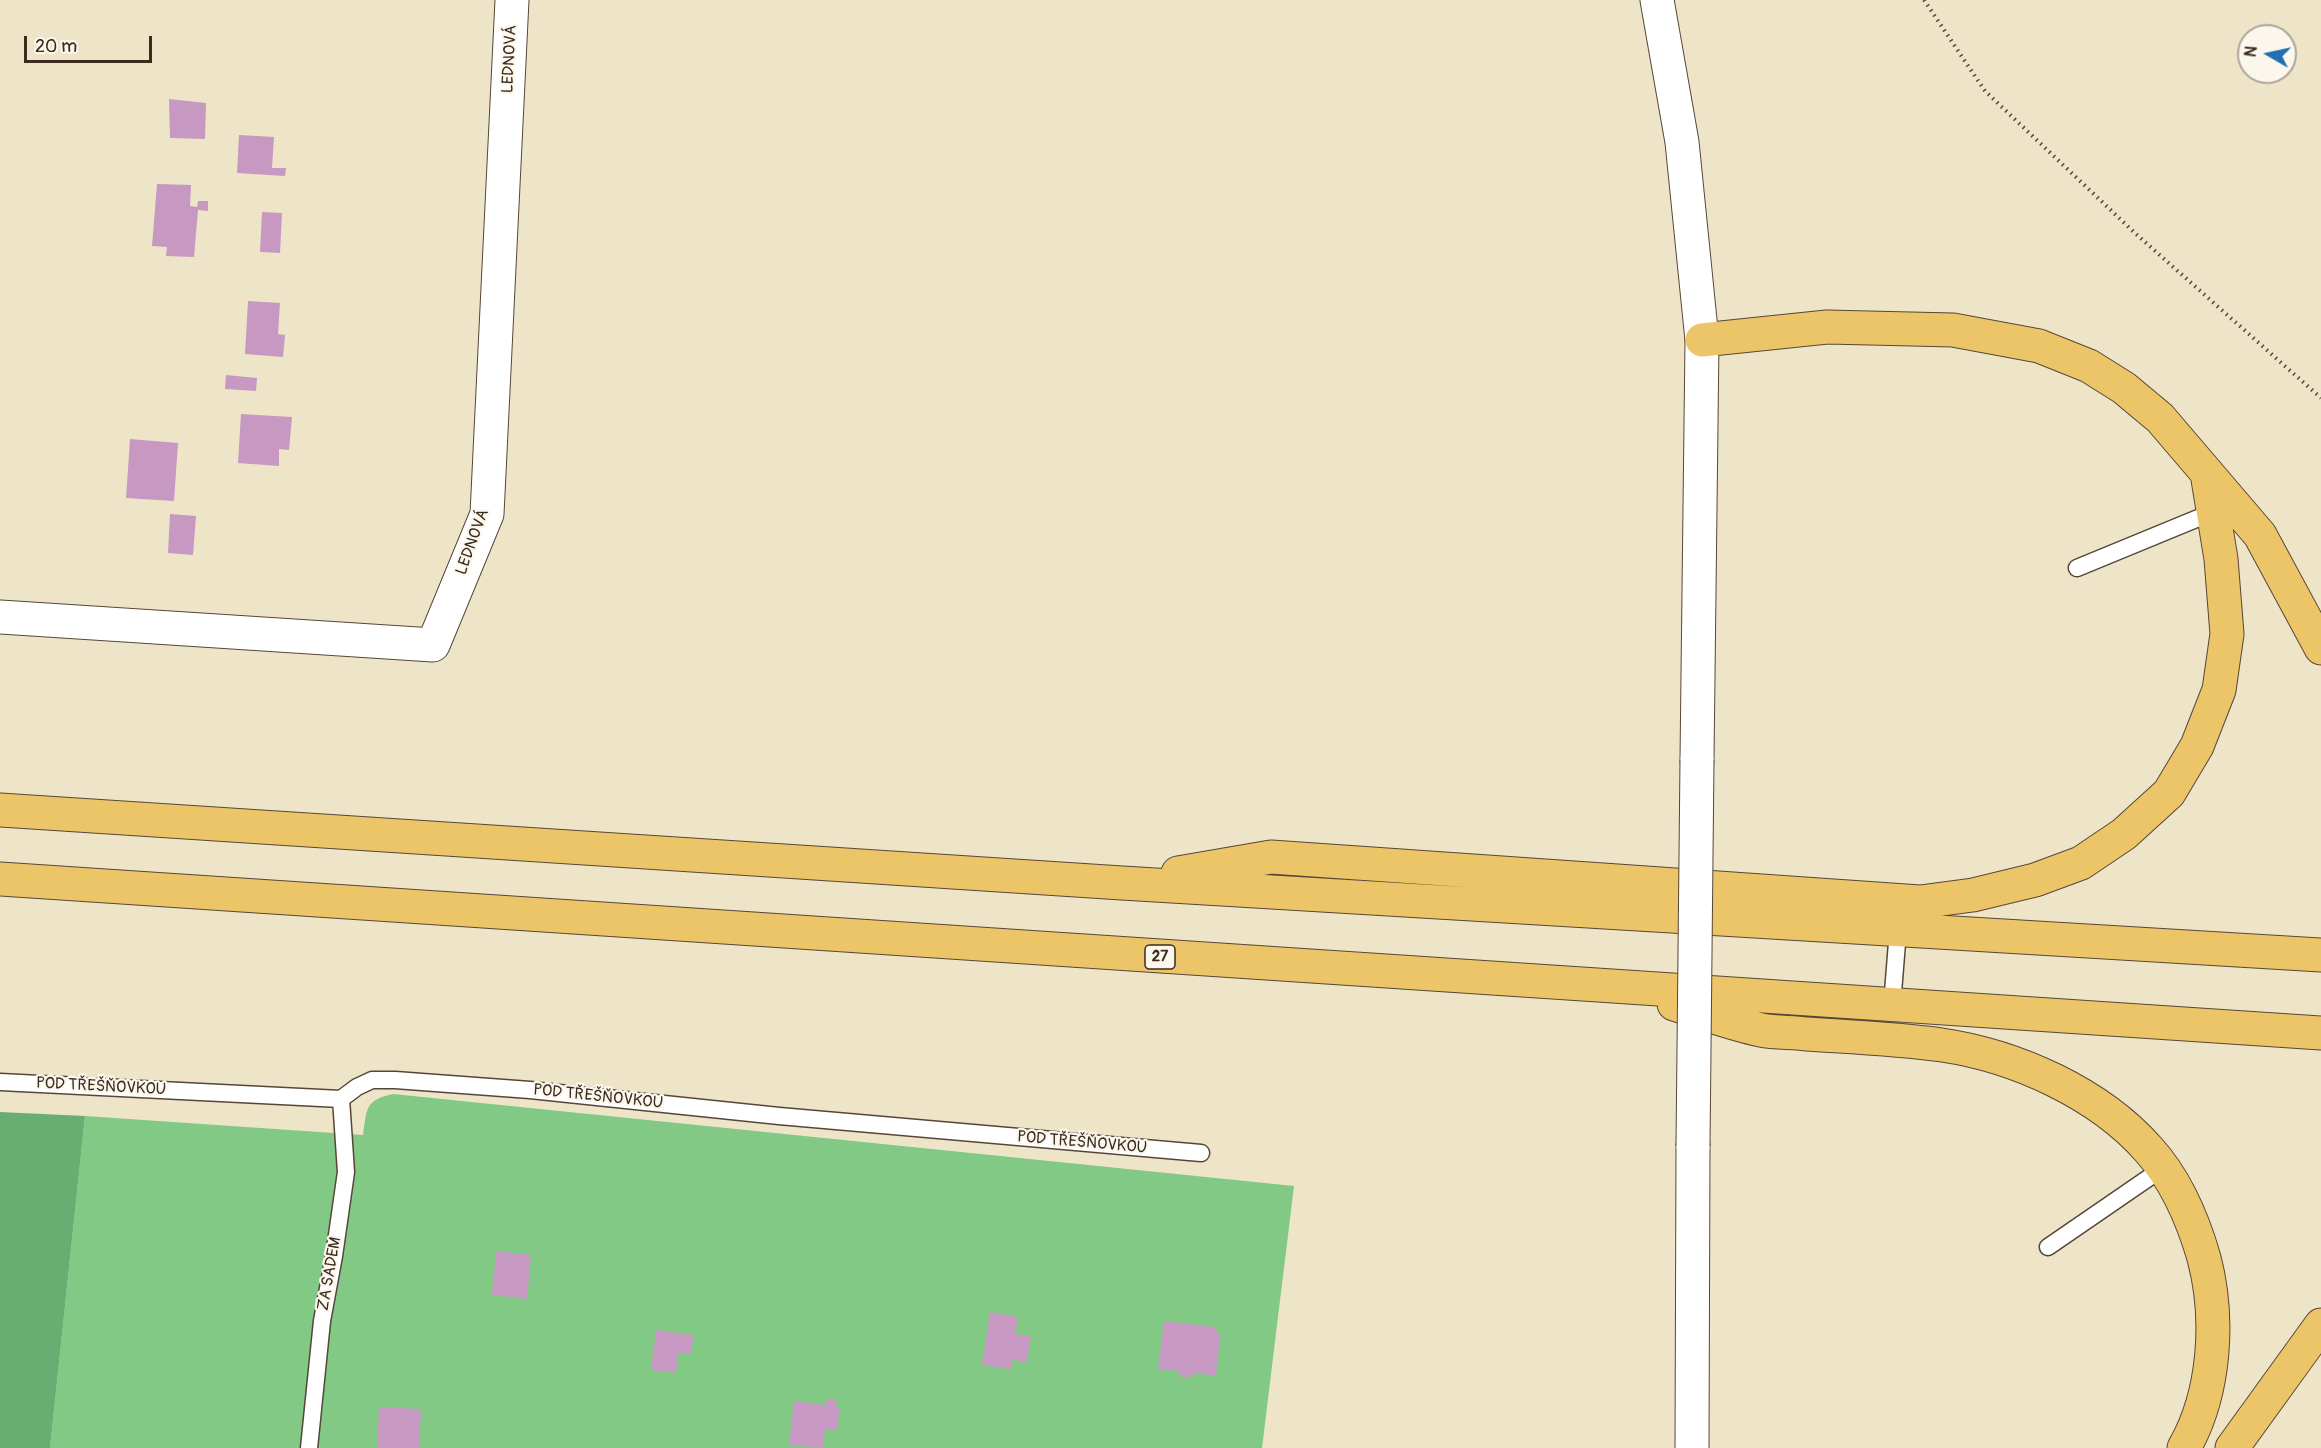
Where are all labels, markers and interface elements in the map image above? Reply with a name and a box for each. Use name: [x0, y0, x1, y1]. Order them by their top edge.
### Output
scale bar: [27, 24, 154, 62]
street label: LEDNOVÁ: [499, 24, 521, 94]
north arrow: [2237, 24, 2297, 84]
text: 20 m: [35, 35, 77, 58]
text: N: [2240, 45, 2262, 58]
street label: LEDNOVÁ: [452, 506, 494, 578]
road number: 27: [1145, 945, 1175, 969]
street label: POD TŘEŠŇOVKOU: [35, 1074, 167, 1100]
street label: POD TŘEŠŇOVKOU: [532, 1081, 664, 1113]
street label: POD TŘEŠŇOVKOU: [1016, 1128, 1148, 1158]
street label: ZA SADEM: [314, 1236, 346, 1312]

